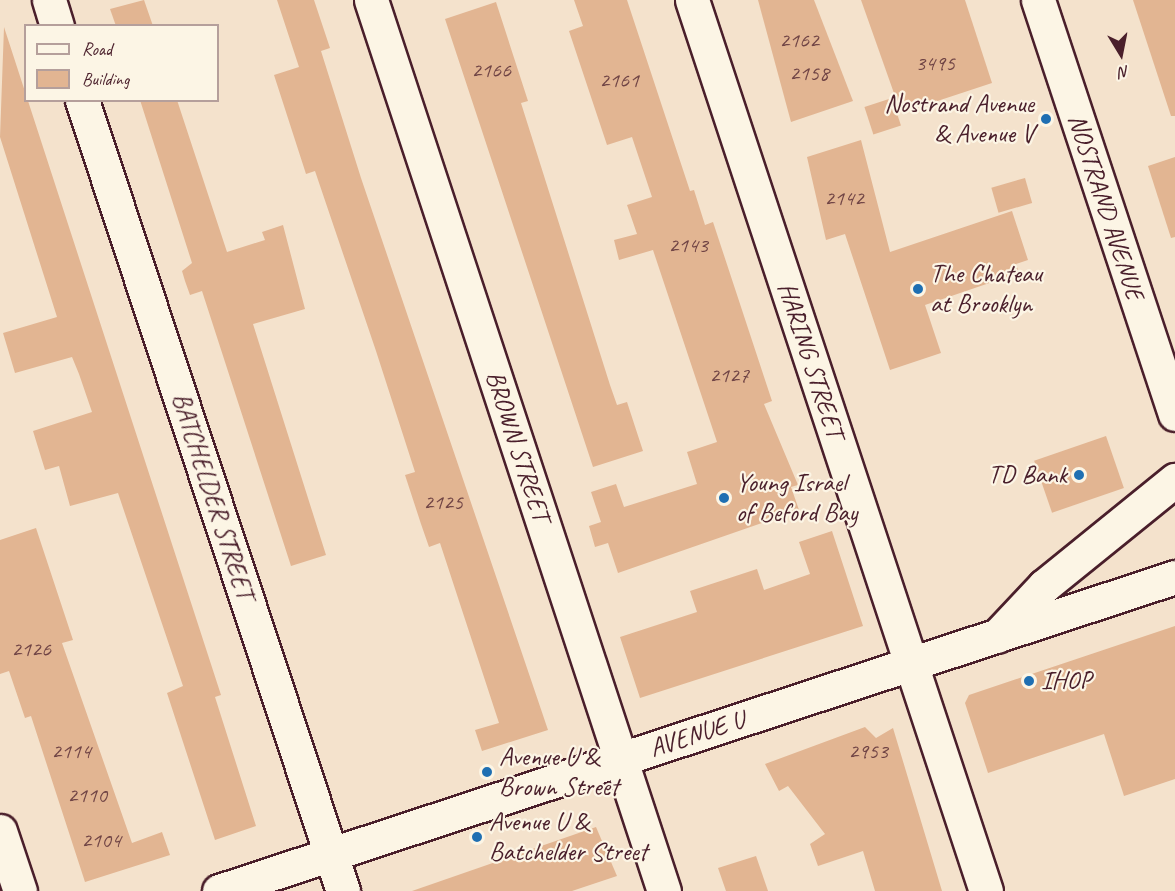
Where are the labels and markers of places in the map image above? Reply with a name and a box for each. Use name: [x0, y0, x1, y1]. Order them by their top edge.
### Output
place label: Nostrand Avenue & Avenue V: [884, 88, 1034, 150]
marker: Nostrand Avenue & Avenue V: [1039, 112, 1053, 126]
place label: The Chateau at Brooklyn: [930, 258, 1042, 320]
marker: The Chateau at Brooklyn: [911, 282, 925, 296]
place label: TD Bank: [988, 459, 1067, 491]
place label: Young Israel of Beford Bay: [736, 467, 857, 528]
marker: TD Bank: [1072, 468, 1086, 482]
marker: Young Israel of Beford Bay: [717, 491, 731, 505]
place label: IHOP: [1041, 665, 1091, 697]
marker: IHOP: [1022, 674, 1036, 688]
place label: Avenue U & Brown Street: [499, 741, 619, 802]
marker: Avenue U & Brown Street: [480, 765, 494, 779]
place label: Avenue U & Batchelder Street: [489, 806, 647, 868]
marker: Avenue U & Batchelder Street: [470, 830, 484, 844]

